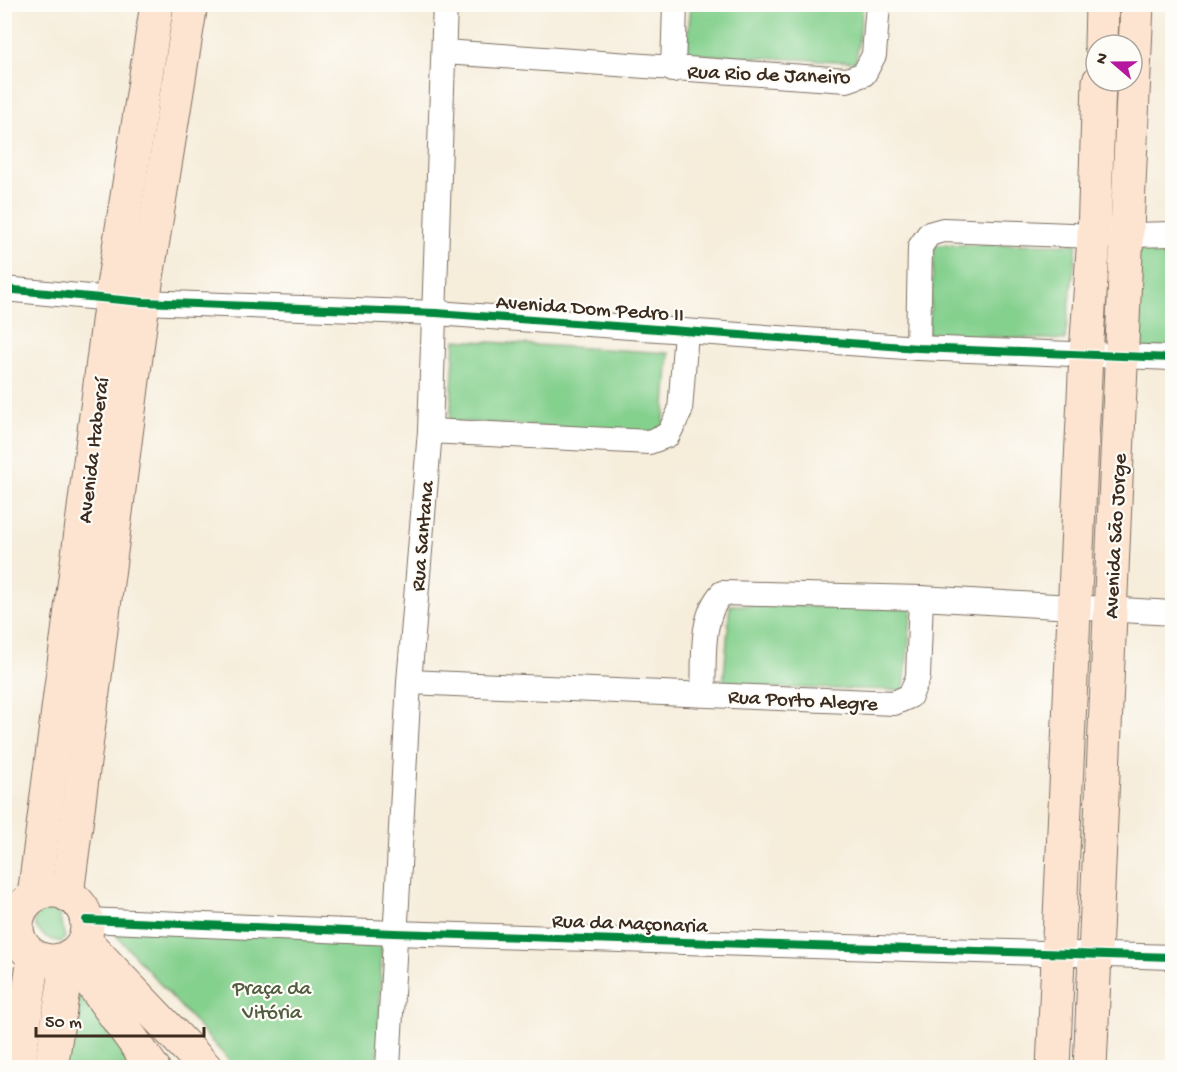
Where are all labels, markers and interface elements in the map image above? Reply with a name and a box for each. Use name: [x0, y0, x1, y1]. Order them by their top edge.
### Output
north arrow: [1084, 33, 1144, 93]
text: N: [1092, 50, 1114, 67]
street label: Rua Rio de Janeiro: [687, 61, 851, 92]
street label: Avenida Dom Pedro II: [495, 291, 685, 330]
street label: Avenida Itaberaí: [74, 376, 117, 525]
street label: Avenida São Jorge: [1101, 452, 1134, 619]
street label: Rua Santana: [407, 479, 442, 593]
street label: Rua Porto Alegre: [727, 686, 879, 719]
street label: Rua da Maçonaria: [551, 910, 710, 941]
park label: Praça da Vitória: [232, 978, 313, 1027]
scale bar: [36, 1000, 204, 1038]
text: 50 m: [45, 1013, 82, 1034]

